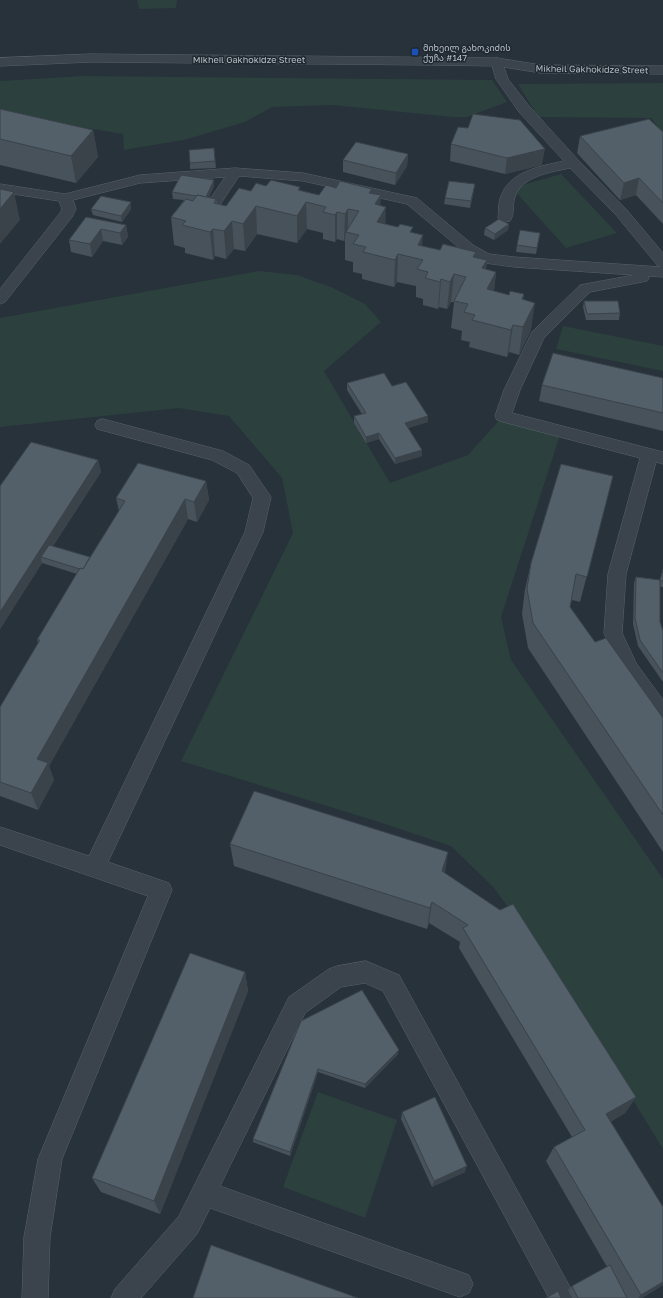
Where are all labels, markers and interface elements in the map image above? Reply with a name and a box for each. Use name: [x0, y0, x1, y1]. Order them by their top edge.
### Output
place label: მიხეილ გახოკიძის ქუჩა #147: [423, 42, 511, 63]
marker: მიხეილ გახოკიძის ქუჩა #147: [410, 47, 420, 57]
street label: Mikheil Gakhokidze Street: [193, 54, 306, 65]
street label: Mikheil Gakhokidze Street: [536, 63, 649, 75]

